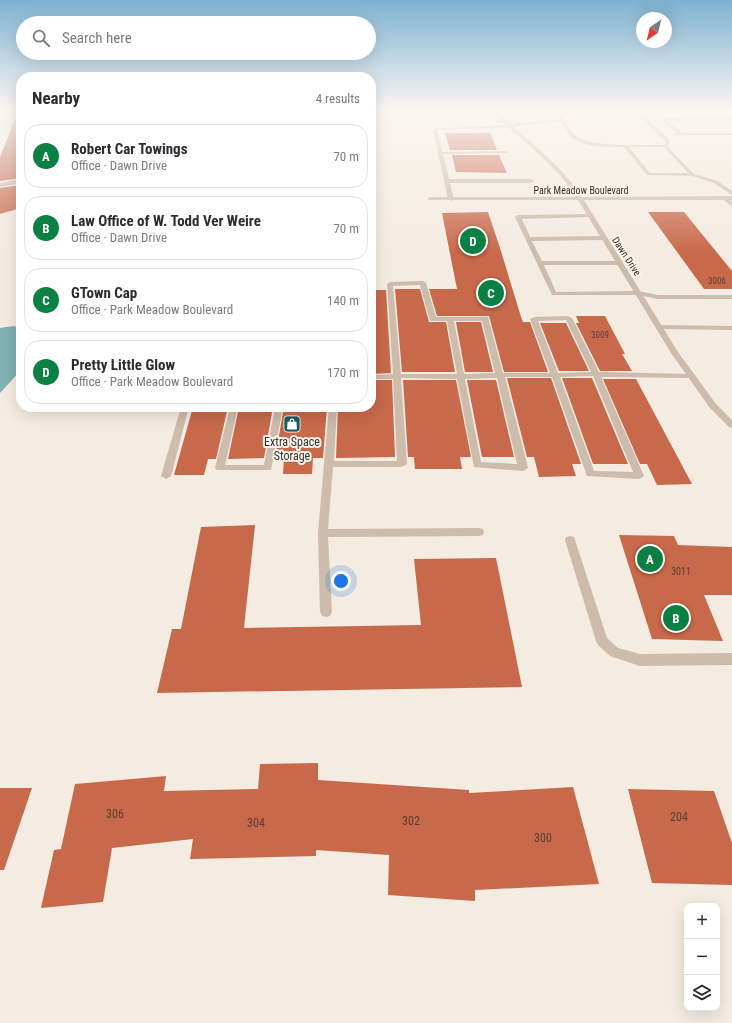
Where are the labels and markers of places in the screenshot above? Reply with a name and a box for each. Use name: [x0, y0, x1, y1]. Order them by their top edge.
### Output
pin: D: [460, 226, 486, 256]
pin: C: [478, 278, 504, 308]
shop icon: Extra Space Storage: [282, 414, 302, 434]
place label: Extra Space Storage: [264, 435, 320, 463]
pin: A: [637, 544, 663, 574]
pin: B: [663, 603, 689, 633]

